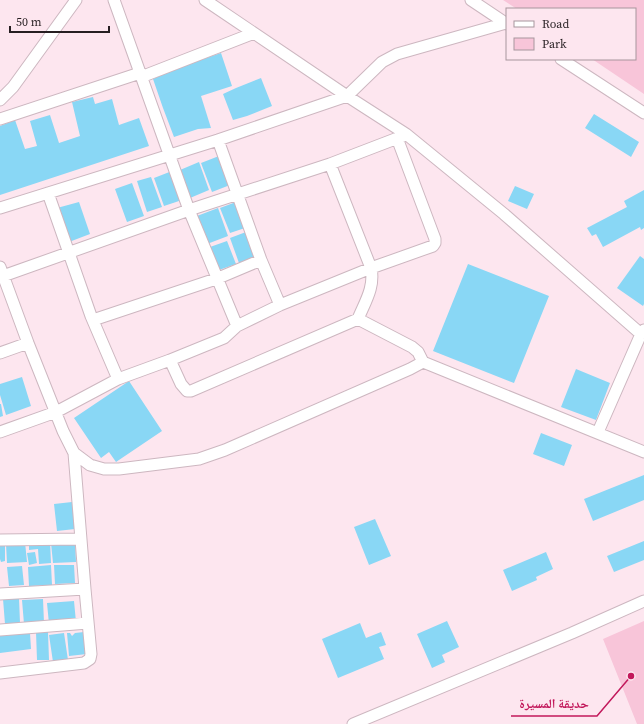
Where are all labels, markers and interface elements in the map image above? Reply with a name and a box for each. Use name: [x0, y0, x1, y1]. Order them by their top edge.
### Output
scale bar: [10, 8, 109, 34]
legend: [506, 8, 636, 60]
text: 50 m: [16, 14, 42, 30]
text: Road: [542, 16, 569, 32]
text: Park: [542, 36, 567, 52]
callout: حديقة المسيرة: [511, 691, 597, 716]
text: حديقة المسيرة: [519, 695, 589, 712]

